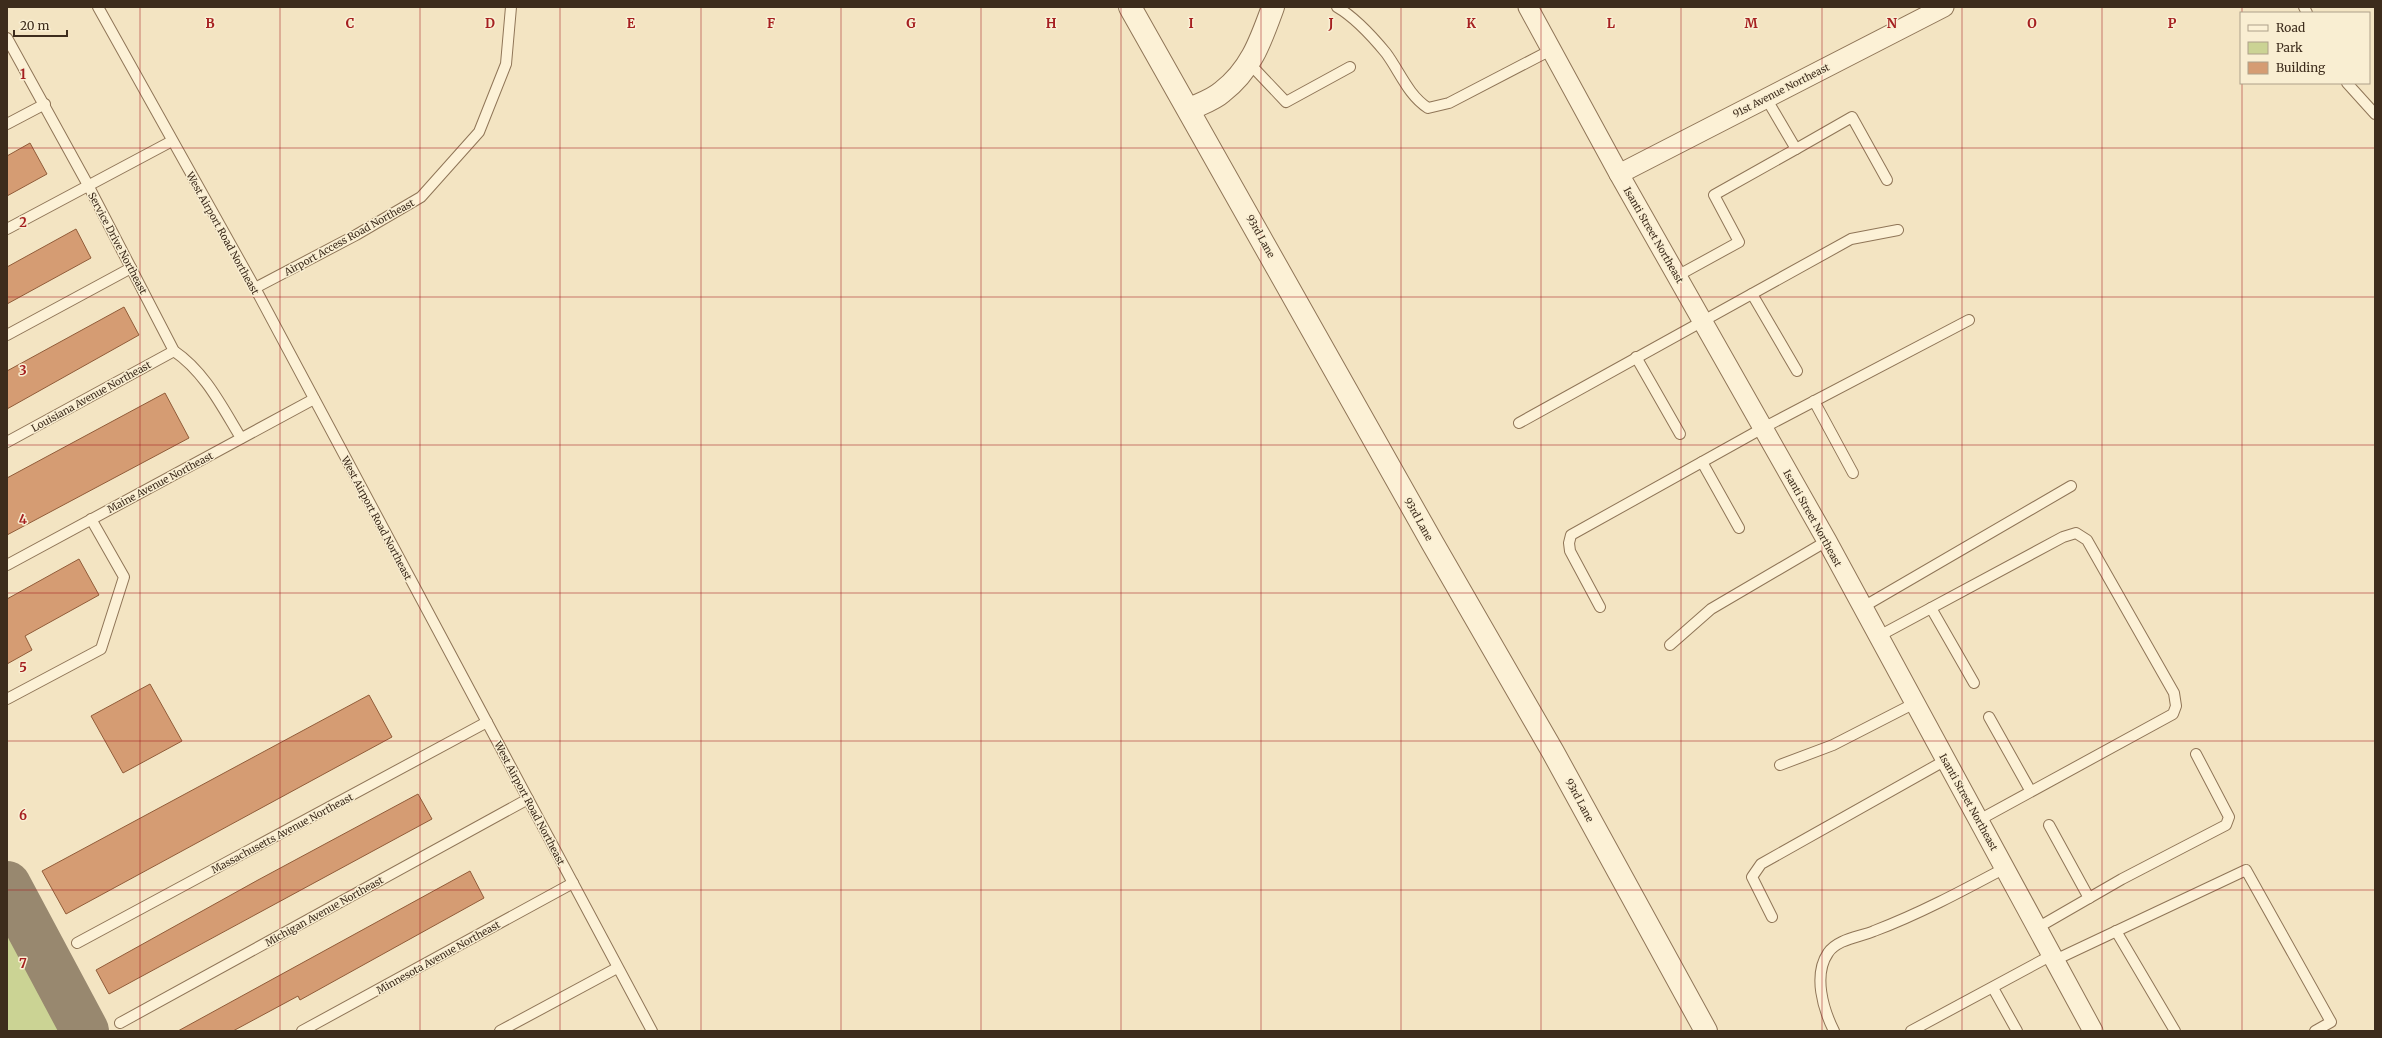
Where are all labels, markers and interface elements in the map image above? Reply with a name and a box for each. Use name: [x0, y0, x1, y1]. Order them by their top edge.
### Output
scale bar: [14, 12, 67, 38]
legend: [2240, 12, 2370, 84]
text: B: [205, 15, 215, 32]
text: C: [346, 15, 355, 32]
text: D: [485, 15, 495, 32]
text: E: [627, 15, 636, 32]
text: F: [767, 15, 775, 32]
text: G: [906, 15, 916, 32]
text: H: [1046, 15, 1057, 32]
text: I: [1188, 15, 1194, 32]
text: J: [1327, 15, 1334, 32]
text: K: [1466, 15, 1476, 32]
text: L: [1607, 15, 1616, 32]
text: M: [1744, 15, 1758, 32]
text: N: [1887, 15, 1898, 32]
text: O: [2027, 15, 2037, 32]
text: P: [2168, 15, 2177, 32]
text: 20 m: [20, 18, 49, 33]
text: Road: [2276, 20, 2305, 35]
text: Park: [2276, 40, 2303, 55]
street label: 91st Avenue Northeast: [1731, 60, 1832, 120]
text: Building: [2276, 60, 2326, 75]
text: 1: [20, 66, 26, 83]
street label: West Airport Road Northeast: [183, 169, 262, 297]
street label: Isanti Street Northeast: [1621, 185, 1686, 286]
street label: Service Drive Northeast: [85, 190, 150, 297]
street label: Airport Access Road Northeast: [281, 196, 417, 279]
street label: 93rd Lane: [1243, 212, 1278, 260]
text: 2: [19, 214, 27, 231]
street label: Louisiana Avenue Northeast: [29, 358, 153, 435]
text: 3: [19, 362, 27, 379]
street label: Maine Avenue Northeast: [105, 449, 215, 516]
street label: West Airport Road Northeast: [338, 453, 415, 582]
street label: Isanti Street Northeast: [1780, 467, 1845, 569]
street label: 93rd Lane: [1401, 495, 1436, 543]
text: 4: [19, 511, 28, 528]
text: 5: [19, 659, 27, 676]
street label: West Airport Road Northeast: [491, 738, 568, 867]
street label: Isanti Street Northeast: [1936, 751, 2001, 853]
street label: 93rd Lane: [1563, 776, 1596, 824]
street label: Massachusetts Avenue Northeast: [209, 790, 355, 876]
text: 6: [19, 807, 27, 824]
street label: Michigan Avenue Northeast: [263, 873, 386, 949]
street label: Minnesota Avenue Northeast: [374, 918, 502, 997]
text: 7: [19, 955, 27, 972]

